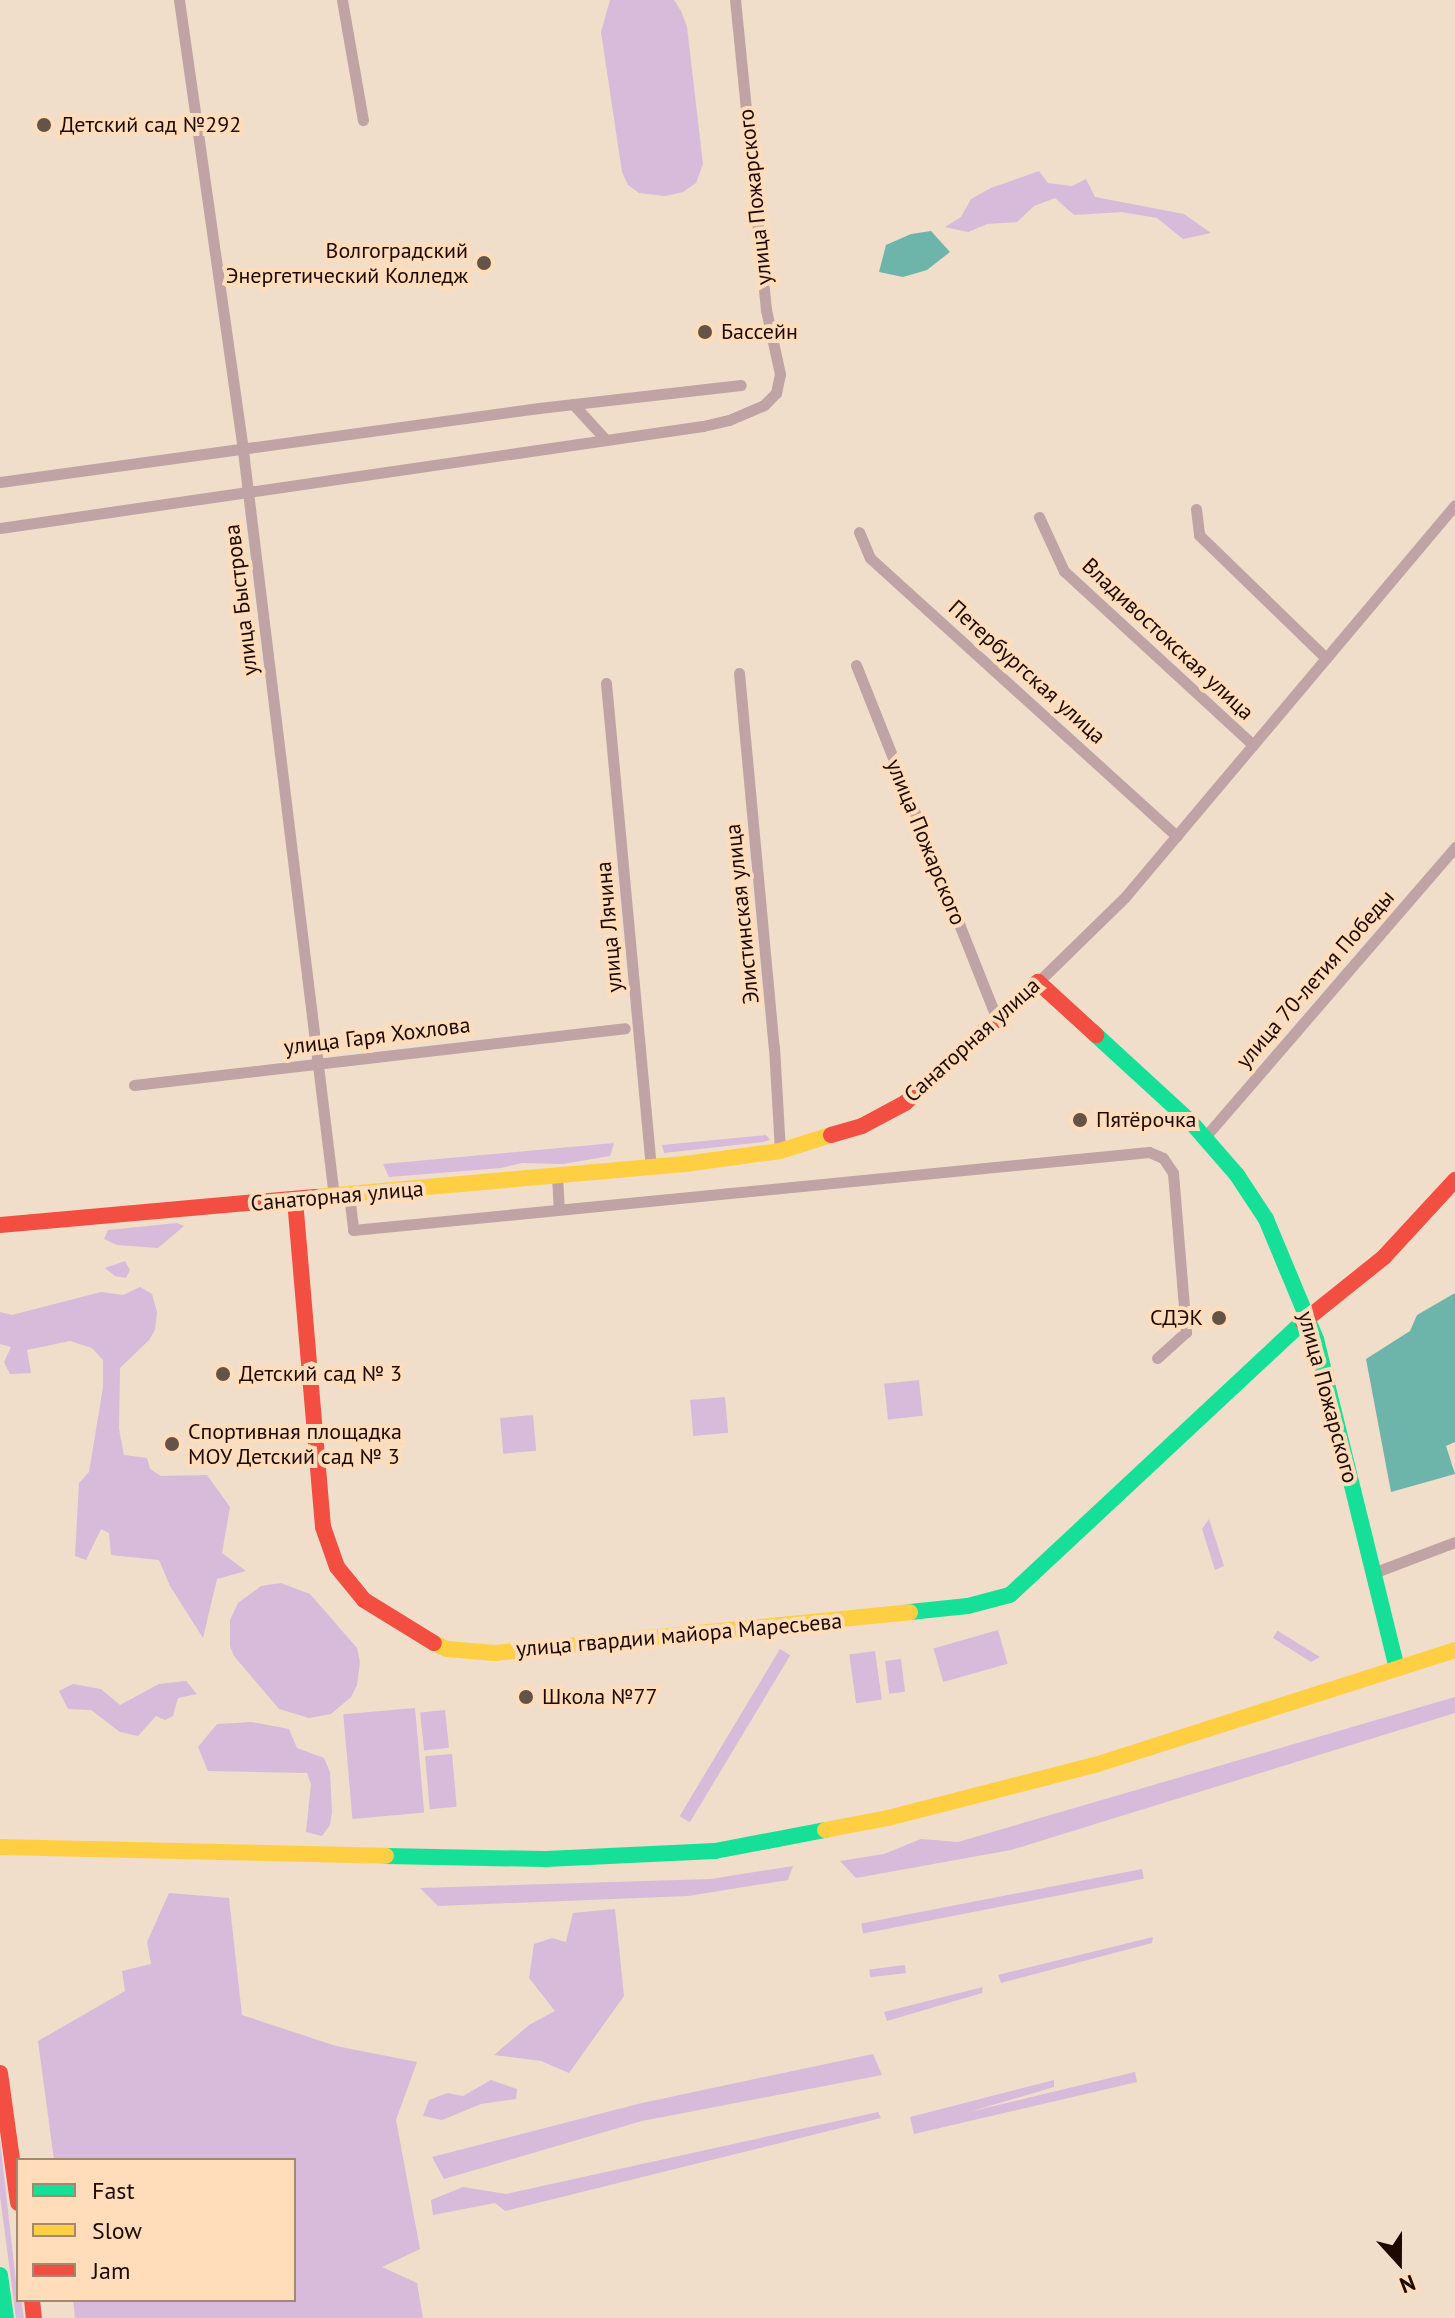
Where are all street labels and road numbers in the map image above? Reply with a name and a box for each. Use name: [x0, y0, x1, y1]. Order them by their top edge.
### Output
street label: улица Пожарского: [733, 108, 777, 286]
street label: улица Быстрова: [219, 523, 263, 677]
street label: Владивостокская улица: [1077, 553, 1259, 725]
street label: Петербургская улица: [943, 595, 1111, 749]
street label: улица Пожарского: [881, 755, 971, 929]
street label: Элистинская улица: [719, 823, 765, 1005]
street label: улица Лячина: [590, 860, 628, 994]
street label: улица 70-летия Победы: [1230, 884, 1400, 1074]
street label: Санаторная улица: [899, 972, 1045, 1108]
street label: улица Гаря Хохлова: [282, 1011, 472, 1061]
street label: Санаторная улица: [249, 1175, 425, 1217]
street label: улица Пожарского: [1292, 1308, 1364, 1486]
street label: улица гвардии майора Маресьева: [515, 1608, 843, 1662]

